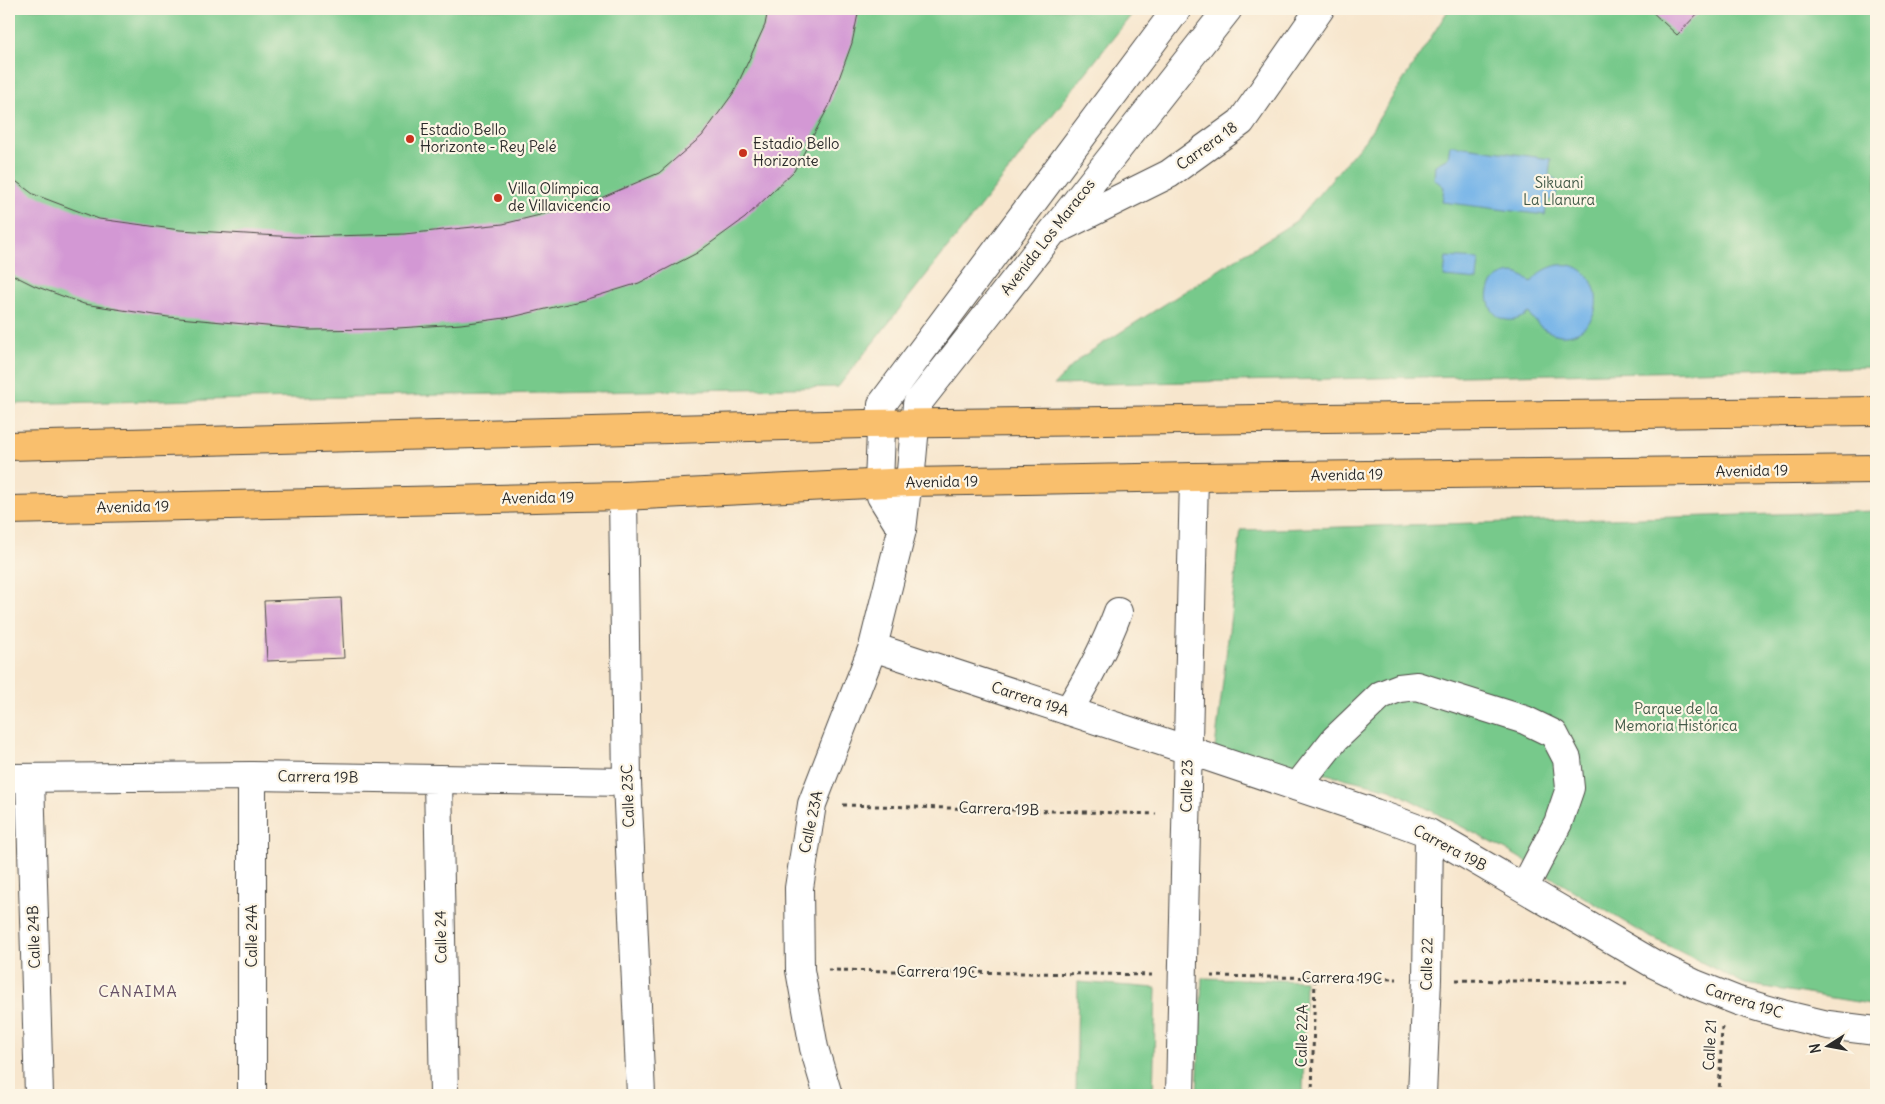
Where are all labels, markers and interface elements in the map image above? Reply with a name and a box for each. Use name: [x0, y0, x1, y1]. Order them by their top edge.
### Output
street label: Carrera 18: [1172, 117, 1241, 174]
place label: Estadio Bello Horizonte - Rey Pelé: [420, 120, 557, 156]
marker: Estadio Bello Horizonte - Rey Pelé: [404, 133, 416, 145]
place label: Estadio Bello Horizonte: [753, 134, 839, 170]
marker: Estadio Bello Horizonte: [737, 147, 749, 159]
park label: Sikuani La Llanura: [1523, 173, 1596, 209]
street label: Avenida Los Maracos: [996, 175, 1099, 299]
place label: Villa Olímpica de Villavicencio: [508, 179, 611, 215]
marker: Villa Olímpica de Villavicencio: [492, 192, 504, 204]
street label: Avenida 19: [1716, 460, 1788, 481]
street label: Avenida 19: [1311, 464, 1383, 485]
street label: Avenida 19: [906, 471, 978, 492]
street label: Avenida 19: [502, 487, 574, 508]
street label: Avenida 19: [97, 496, 169, 517]
street label: Carrera 19A: [989, 677, 1072, 720]
park label: Parque de la Memoria Histórica: [1614, 699, 1738, 735]
street label: Calle 23: [1177, 759, 1196, 813]
street label: Calle 23C: [617, 764, 638, 828]
street label: Carrera 19B: [278, 766, 359, 787]
street label: Calle 23A: [795, 789, 826, 855]
street label: Carrera 19B: [958, 798, 1040, 819]
street label: Carrera 19B: [1410, 820, 1490, 875]
street label: Calle 24A: [242, 904, 261, 967]
street label: Calle 24B: [23, 905, 44, 969]
street label: Calle 24: [431, 910, 450, 964]
street label: Calle 22: [1417, 937, 1436, 991]
street label: Carrera 19C: [896, 961, 978, 982]
street label: Carrera 19C: [1301, 967, 1383, 988]
street label: Carrera 19C: [1703, 979, 1786, 1022]
district label: CANAIMA: [98, 981, 178, 1001]
street label: Calle 22A: [1291, 1004, 1312, 1068]
street label: Calle 21: [1699, 1019, 1720, 1071]
north arrow: [1802, 1022, 1852, 1072]
text: N: [1805, 1042, 1825, 1055]

